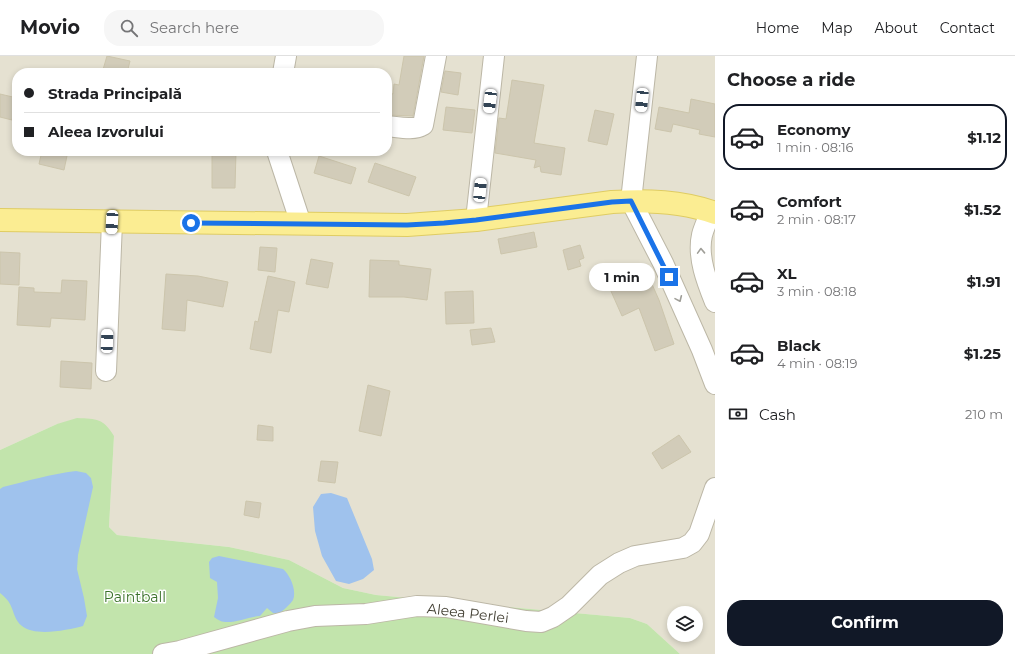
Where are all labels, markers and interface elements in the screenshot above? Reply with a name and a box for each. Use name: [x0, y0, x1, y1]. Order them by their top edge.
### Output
search box: [104, 10, 384, 46]
text: Movio: [20, 16, 80, 39]
icon: search: [118, 17, 140, 39]
text: Search here: [150, 18, 239, 37]
text: Home: [756, 19, 799, 37]
text: Map: [821, 19, 852, 37]
text: About: [874, 19, 918, 37]
text: Contact: [940, 19, 995, 37]
text: Choose a ride: [727, 69, 855, 91]
text: Strada Principală: [48, 84, 182, 103]
car: [635, 87, 649, 113]
car: [483, 88, 497, 114]
icon: car: [729, 119, 765, 155]
text: Economy: [777, 120, 850, 139]
text: Aleea Izvorului: [48, 122, 164, 141]
text: $1.12: [967, 128, 1001, 147]
text: 1 min · 08:16: [777, 139, 854, 155]
car: [473, 177, 487, 203]
icon: car: [729, 191, 765, 227]
text: Comfort: [777, 192, 842, 211]
text: $1.52: [964, 200, 1001, 219]
car: [105, 210, 119, 234]
text: 2 min · 08:17: [777, 211, 856, 227]
route start: [182, 214, 200, 232]
one-way arrow: [697, 248, 706, 254]
callout: 1 min: [589, 263, 655, 291]
icon: car: [729, 263, 765, 299]
text: XL: [777, 264, 796, 283]
route end: [660, 268, 678, 286]
text: 1 min: [604, 269, 640, 285]
text: $1.91: [966, 272, 1001, 291]
text: 3 min · 08:18: [777, 283, 857, 299]
one-way arrow: [674, 294, 682, 302]
car: [101, 329, 113, 353]
icon: car: [729, 335, 765, 371]
text: Black: [777, 336, 821, 355]
text: $1.25: [964, 344, 1001, 363]
text: 4 min · 08:19: [777, 355, 857, 371]
icon: cash: [727, 403, 749, 425]
text: Cash: [759, 405, 796, 424]
text: 210 m: [965, 406, 1003, 422]
park label: Paintball: [104, 588, 166, 606]
street label: Aleea Perlei: [426, 599, 510, 627]
button: Confirm: [727, 600, 1003, 646]
map controls: [667, 606, 703, 642]
button: layers: [667, 606, 703, 642]

